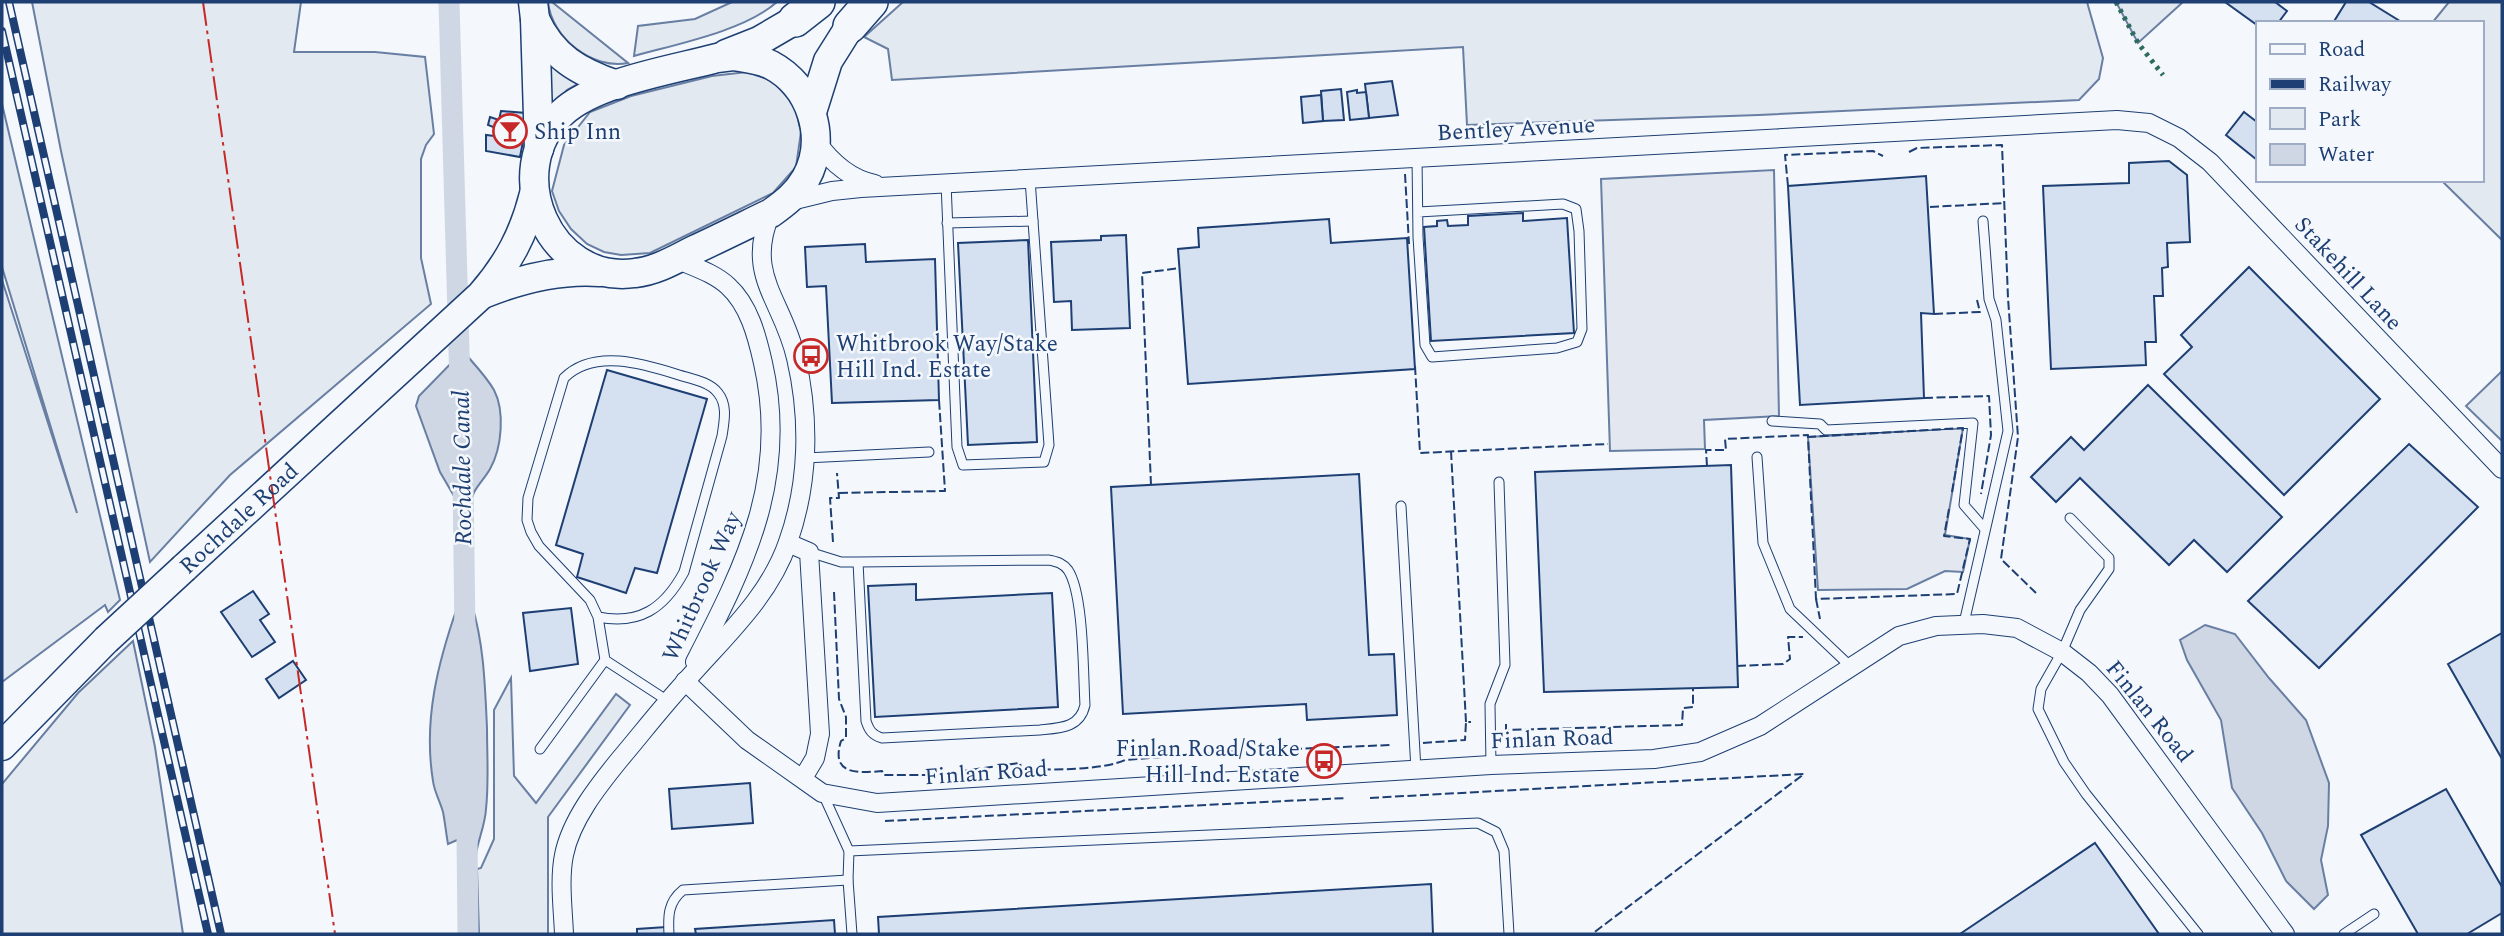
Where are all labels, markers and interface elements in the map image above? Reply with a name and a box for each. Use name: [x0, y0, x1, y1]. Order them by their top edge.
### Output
legend: [2256, 21, 2483, 182]
text: Road: [2318, 34, 2365, 66]
text: Railway: [2318, 69, 2392, 101]
text: Park: [2318, 104, 2362, 136]
street label: Bentley Avenue: [1436, 108, 1596, 151]
bar icon: Ship Inn: [491, 112, 529, 150]
place label: Ship Inn: [534, 115, 621, 150]
text: Water: [2318, 139, 2374, 171]
street label: Stakehill Lane: [2286, 209, 2410, 339]
place label: Whitbrook Way/Stake Hill Ind. Estate: [836, 327, 1058, 388]
bus stop icon: Whitbrook Way/Stake Hill Ind. Estate: [792, 337, 830, 375]
water label: Rochdale Canal: [444, 390, 482, 546]
street label: Rochdale Road: [172, 455, 307, 583]
street label: Whitbrook Way: [654, 505, 751, 667]
street label: Finlan Road: [2096, 653, 2201, 771]
street label: Finlan Road: [1490, 720, 1614, 759]
place label: Finlan Road/Stake Hill Ind. Estate: [1116, 732, 1300, 793]
bus stop icon: Finlan Road/Stake Hill Ind. Estate: [1305, 742, 1343, 780]
street label: Finlan Road: [923, 752, 1049, 795]

